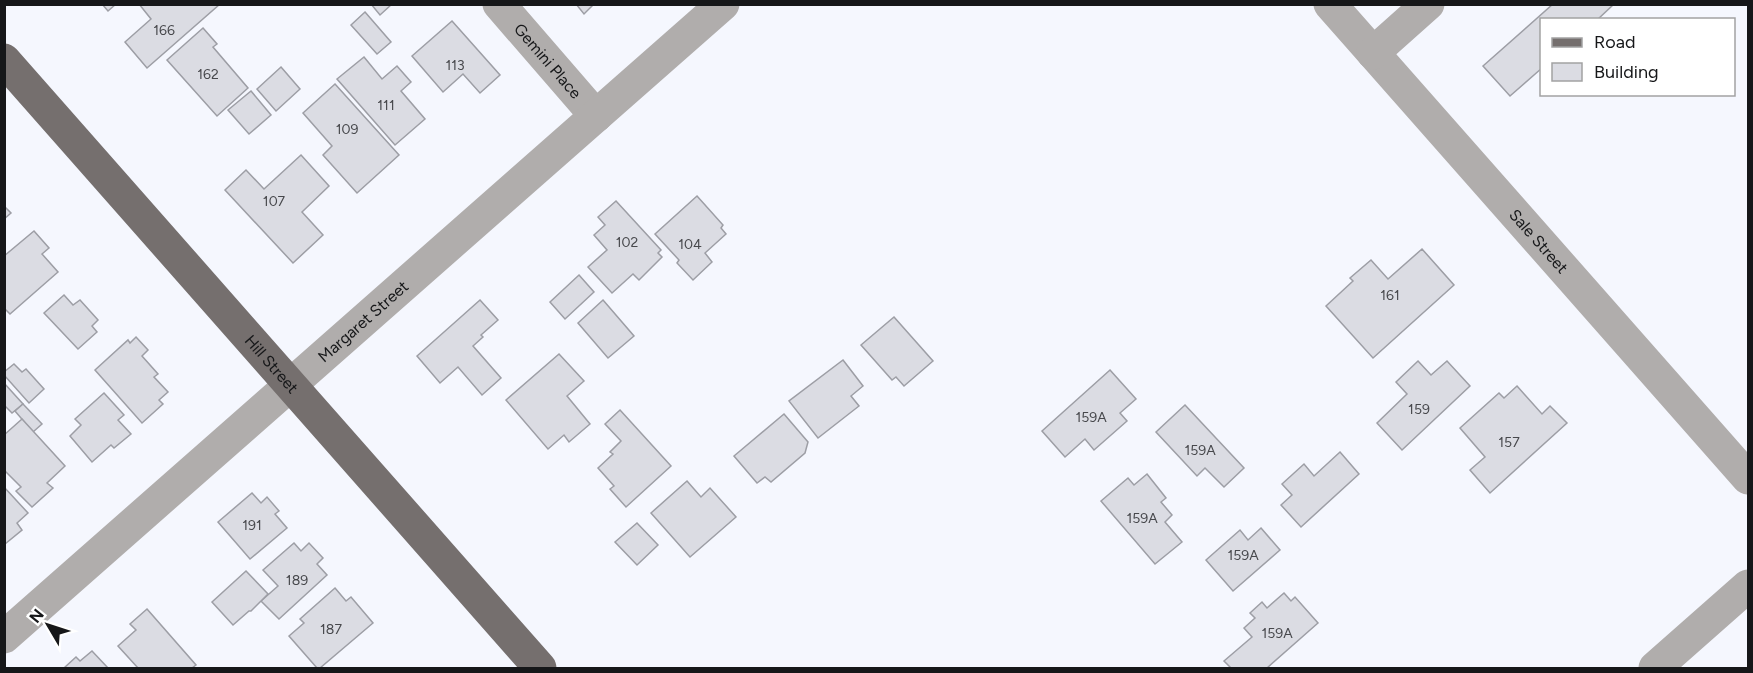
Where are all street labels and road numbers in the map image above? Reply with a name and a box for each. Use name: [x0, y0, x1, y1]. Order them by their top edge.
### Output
street label: Gemini Place: [510, 19, 586, 102]
street label: Sale Street: [1506, 205, 1572, 277]
street label: Margaret Street: [314, 276, 412, 366]
street label: Hill Street: [241, 331, 303, 397]

